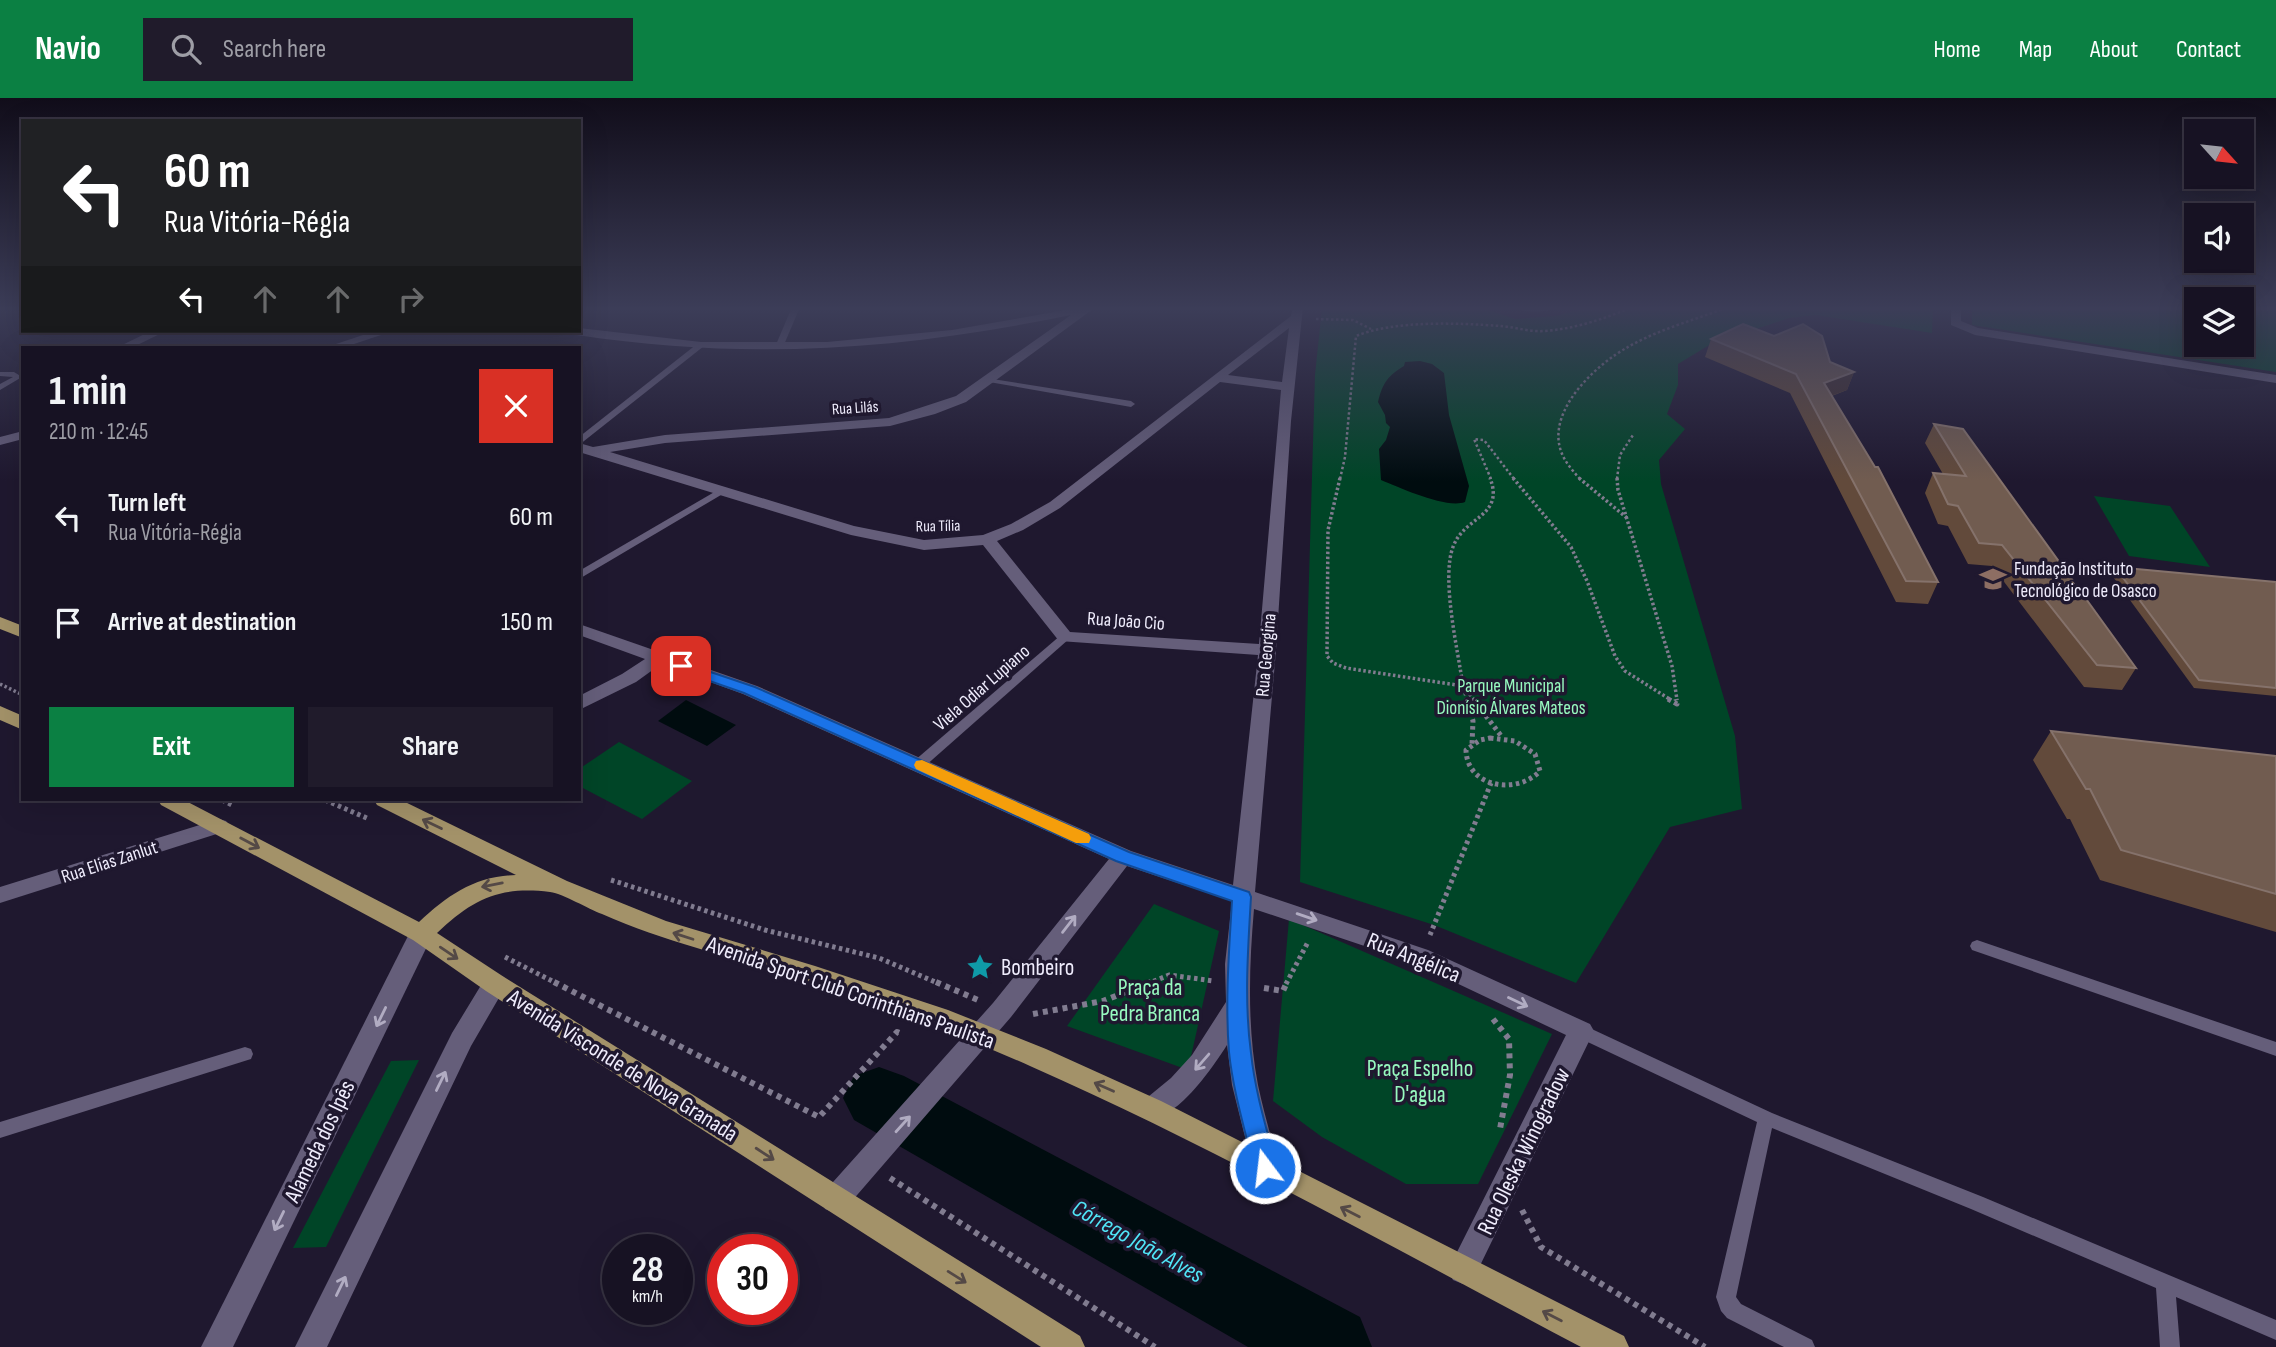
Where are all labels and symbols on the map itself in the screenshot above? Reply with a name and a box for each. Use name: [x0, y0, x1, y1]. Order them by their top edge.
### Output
north arrow: [2184, 119, 2254, 189]
street label: Rua Lilás: [831, 397, 879, 420]
street label: Rua Tília: [916, 517, 961, 536]
place label: Fundação Instituto Tecnológico de Osasco: [2014, 558, 2157, 603]
school or university icon: Fundação Instituto Tecnológico de Osasco: [1978, 564, 2008, 594]
street label: Rua João Cio: [1086, 607, 1165, 636]
street label: Rua Georgina: [1251, 612, 1282, 698]
pin: [651, 636, 711, 696]
street label: Viela Odiar Lupiano: [929, 640, 1035, 736]
park label: Parque Municipal Dionísio Álvares Mateos: [1436, 675, 1586, 720]
one-way arrow: [422, 817, 443, 830]
street label: Rua Elias Zanlut: [58, 836, 161, 889]
one-way arrow: [240, 836, 260, 850]
one-way arrow: [481, 879, 504, 892]
one-way arrow: [1296, 912, 1318, 924]
one-way arrow: [1062, 916, 1077, 934]
street label: Rua Angélica: [1363, 927, 1464, 989]
one-way arrow: [672, 928, 694, 941]
street label: Avenida Sport Club Corinthians Paulista: [702, 930, 998, 1055]
one-way arrow: [439, 946, 458, 960]
place icon: Bombeiro: [965, 952, 995, 982]
place label: Bombeiro: [1001, 954, 1074, 982]
park label: Praça da Pedra Branca: [1100, 974, 1200, 1028]
street label: Avenida Visconde de Nova Granada: [501, 983, 743, 1148]
one-way arrow: [1507, 996, 1528, 1009]
one-way arrow: [373, 1007, 387, 1027]
one-way arrow: [1194, 1053, 1210, 1071]
park label: Praça Espelho D'agua: [1367, 1055, 1473, 1109]
street label: Rua Oleska Winogradow: [1471, 1063, 1576, 1239]
one-way arrow: [434, 1071, 448, 1092]
street label: Alameda dos Ipês: [278, 1076, 361, 1208]
one-way arrow: [1093, 1080, 1115, 1093]
one-way arrow: [895, 1115, 911, 1133]
position arrow: [1228, 1131, 1302, 1205]
one-way arrow: [755, 1147, 774, 1162]
water label: Córrego João Alves: [1067, 1193, 1209, 1290]
one-way arrow: [1340, 1204, 1361, 1218]
one-way arrow: [272, 1210, 286, 1231]
speed limit sign: 30: [707, 1234, 798, 1325]
one-way arrow: [947, 1269, 966, 1284]
one-way arrow: [334, 1276, 348, 1297]
one-way arrow: [1543, 1308, 1563, 1322]

